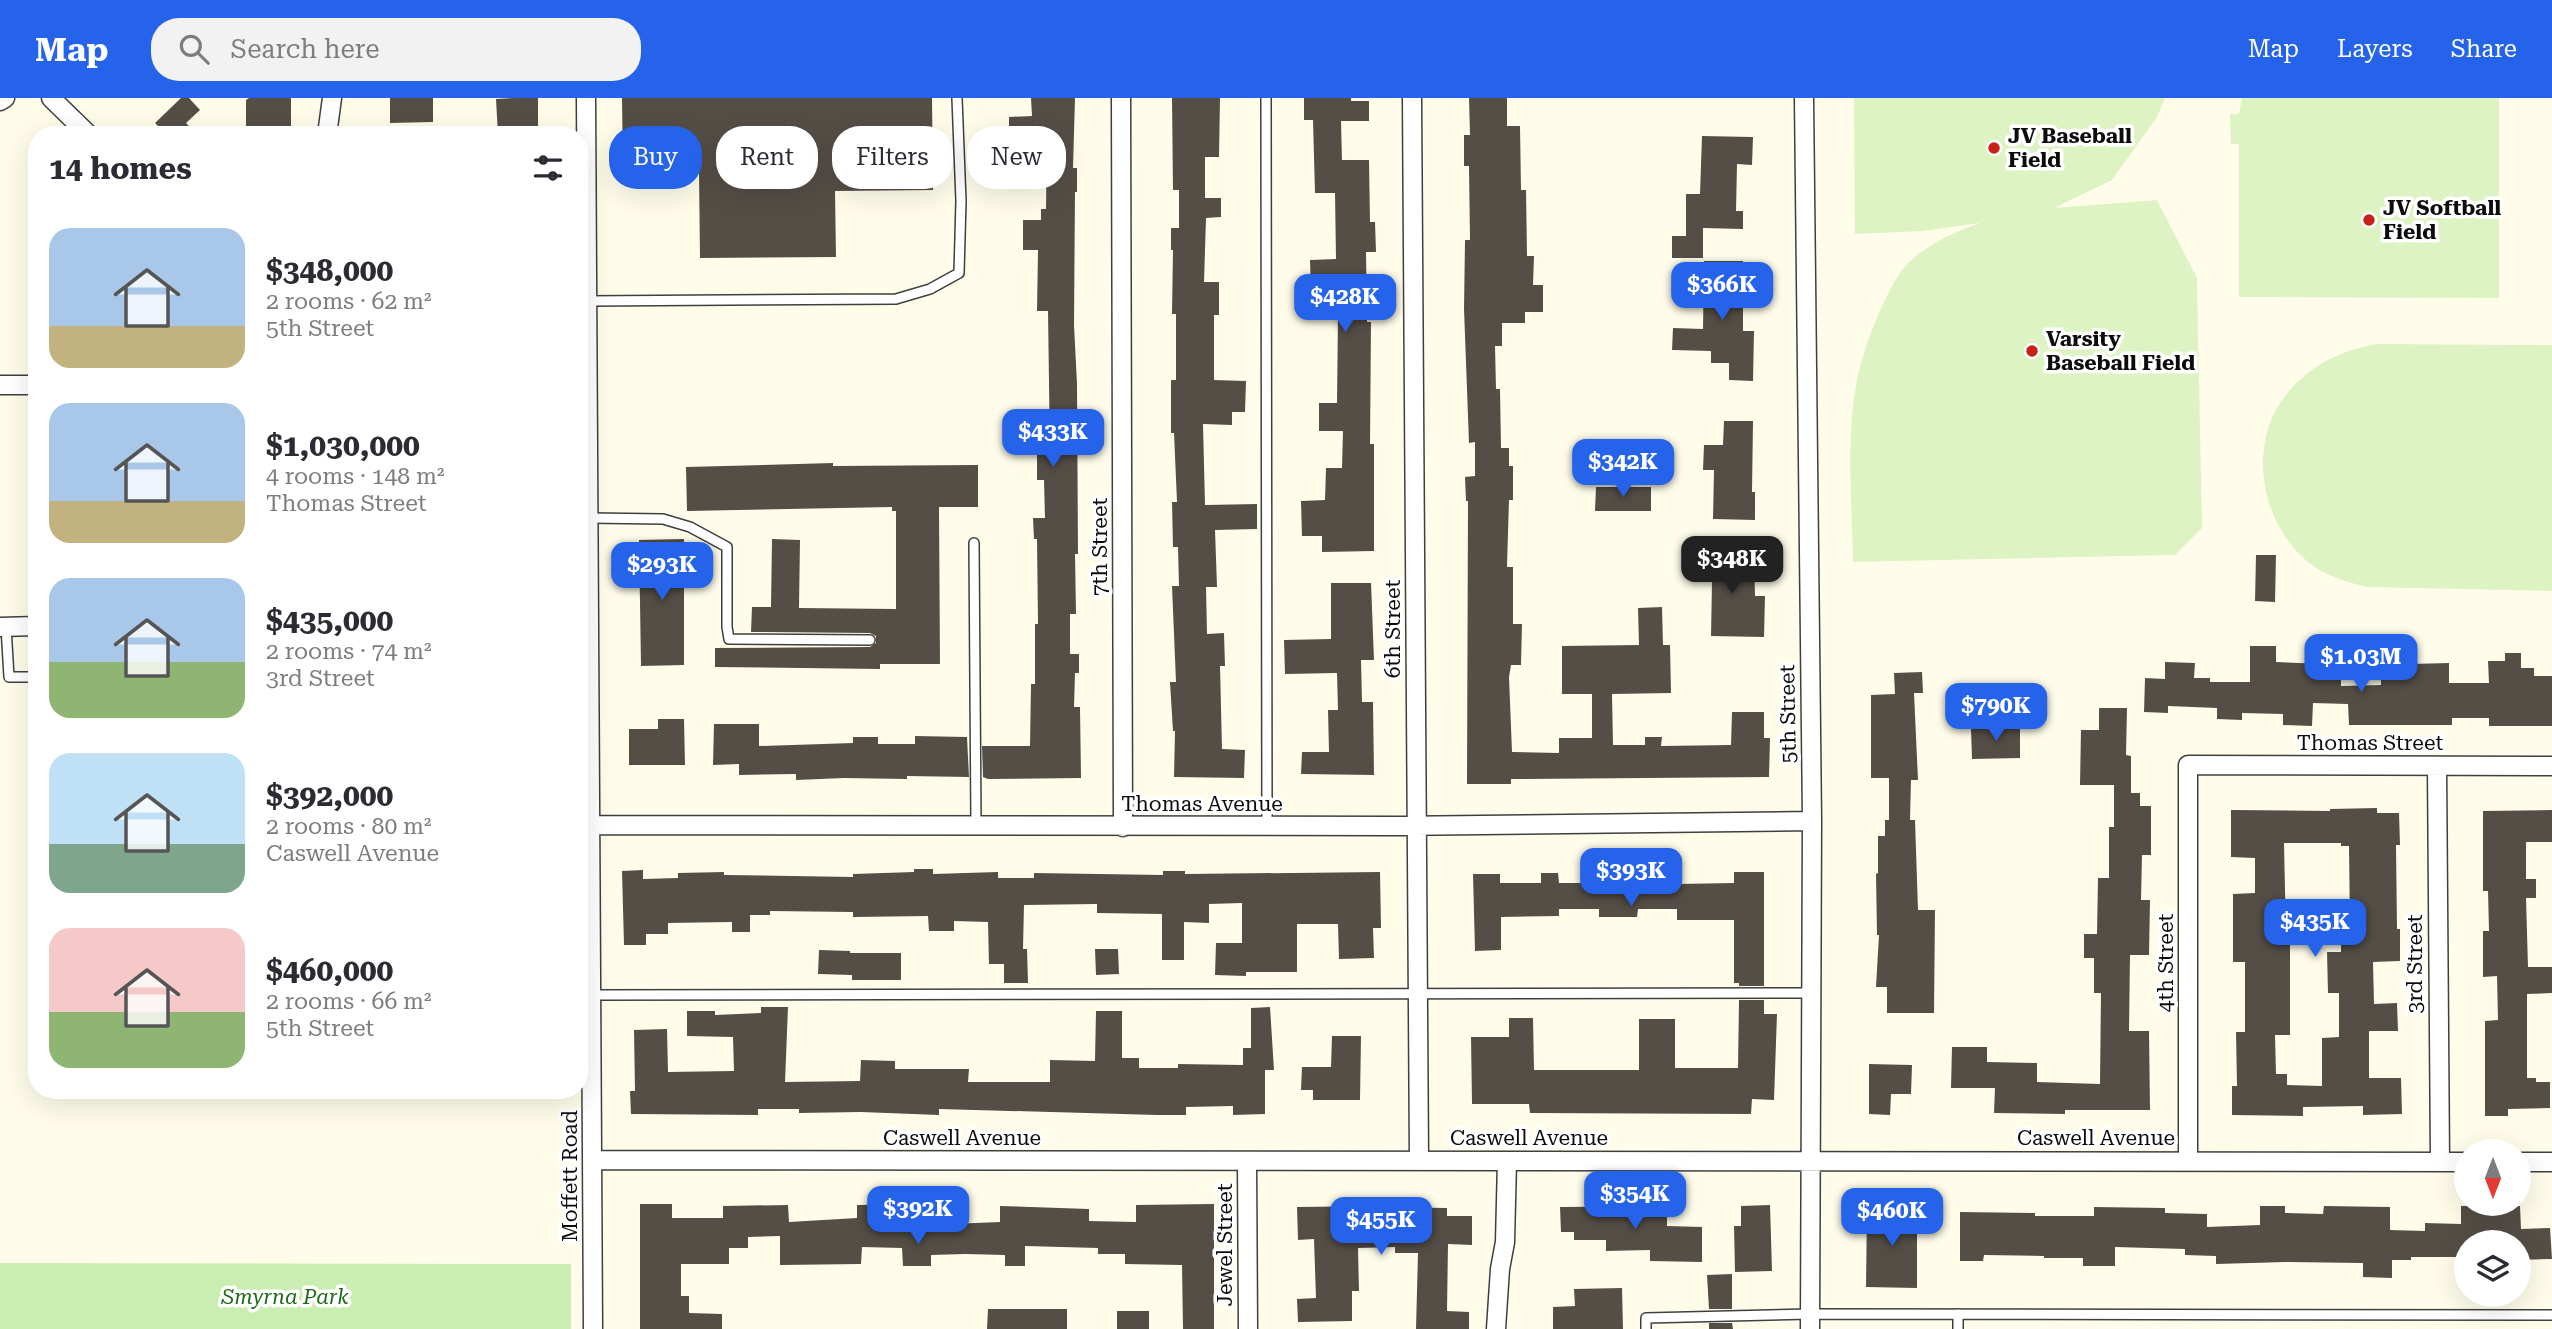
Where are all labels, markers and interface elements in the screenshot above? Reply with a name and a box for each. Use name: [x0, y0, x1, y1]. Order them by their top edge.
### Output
search box: [151, 18, 641, 81]
text: Map: [35, 30, 109, 69]
icon: search: [175, 30, 213, 68]
text: Search here: [231, 34, 380, 64]
text: Map: [2248, 35, 2299, 63]
text: Layers: [2337, 35, 2413, 63]
text: Share: [2451, 35, 2517, 63]
place label: JV Baseball Field: [2008, 124, 2132, 172]
chip: Buy: [609, 126, 702, 189]
chip: Rent: [716, 126, 818, 189]
chip: Filters: [832, 126, 953, 189]
chip: New: [967, 126, 1066, 189]
marker: JV Baseball Field: [1986, 140, 2002, 156]
icon: filters: [529, 149, 567, 187]
text: 14 homes: [49, 151, 192, 186]
place label: JV Softball Field: [2383, 196, 2501, 244]
marker: JV Softball Field: [2361, 212, 2377, 228]
text: $348,000: [266, 253, 393, 288]
icon: home: [105, 256, 189, 340]
pin: $366K: [1673, 262, 1771, 322]
text: $366K: [1687, 271, 1757, 298]
pin: $428K: [1296, 274, 1394, 334]
text: $428K: [1310, 283, 1380, 310]
text: 2 rooms · 62 m²: [266, 288, 432, 315]
text: 5th Street: [266, 315, 374, 342]
place label: Varsity Baseball Field: [2046, 327, 2195, 375]
marker: Varsity Baseball Field: [2024, 343, 2040, 359]
pin: $433K: [1004, 410, 1102, 469]
text: $433K: [1018, 418, 1088, 445]
text: $1,030,000: [266, 428, 420, 463]
icon: home: [105, 431, 189, 515]
pin: $342K: [1574, 440, 1672, 499]
text: $342K: [1588, 448, 1658, 475]
text: 4 rooms · 148 m²: [266, 463, 444, 490]
text: Thomas Street: [266, 490, 427, 517]
street label: 7th Street: [1088, 497, 1112, 596]
pin: $348K: [1683, 536, 1781, 596]
pin: $293K: [613, 542, 711, 602]
text: $348K: [1697, 545, 1767, 572]
text: $293K: [627, 551, 697, 578]
street label: 6th Street: [1381, 579, 1405, 678]
text: $435,000: [266, 603, 393, 638]
icon: home: [105, 606, 189, 690]
pin: $1.03M: [2304, 634, 2418, 694]
text: 2 rooms · 74 m²: [266, 638, 432, 665]
text: $1.03M: [2321, 643, 2401, 670]
street label: 5th Street: [1775, 664, 1801, 764]
text: 3rd Street: [266, 665, 375, 692]
pin: $790K: [1947, 684, 2045, 743]
text: $790K: [1961, 692, 2031, 719]
street label: Thomas Street: [2297, 731, 2443, 755]
text: $392,000: [266, 778, 393, 813]
icon: home: [105, 781, 189, 865]
street label: Thomas Avenue: [1121, 792, 1283, 816]
text: 2 rooms · 80 m²: [266, 813, 432, 840]
text: Caswell Avenue: [266, 840, 439, 867]
pin: $393K: [1582, 848, 1680, 908]
text: $393K: [1596, 857, 1666, 884]
pin: $435K: [2266, 900, 2364, 959]
text: $435K: [2280, 908, 2350, 935]
street label: 4th Street: [2154, 913, 2178, 1012]
street label: 3rd Street: [2403, 914, 2427, 1014]
text: $460,000: [266, 953, 393, 988]
icon: home: [105, 956, 189, 1040]
text: 2 rooms · 66 m²: [266, 988, 432, 1015]
text: 5th Street: [266, 1015, 374, 1042]
street label: Moffett Road: [558, 1109, 582, 1242]
street label: Caswell Avenue: [883, 1126, 1041, 1150]
street label: Caswell Avenue: [1450, 1126, 1608, 1150]
street label: Caswell Avenue: [2017, 1126, 2175, 1150]
north arrow: [2454, 1139, 2530, 1216]
map controls: [2454, 1139, 2531, 1307]
pin: $354K: [1586, 1172, 1684, 1231]
text: $354K: [1600, 1180, 1670, 1207]
street label: Jewel Street: [1213, 1183, 1237, 1307]
pin: $392K: [869, 1186, 967, 1246]
pin: $460K: [1843, 1188, 1941, 1248]
text: $392K: [883, 1195, 953, 1222]
text: $460K: [1857, 1197, 1927, 1224]
pin: $455K: [1332, 1198, 1430, 1257]
text: $455K: [1346, 1206, 1416, 1233]
button: layers: [2454, 1230, 2531, 1307]
park label: Smyrna Park: [220, 1285, 349, 1309]

